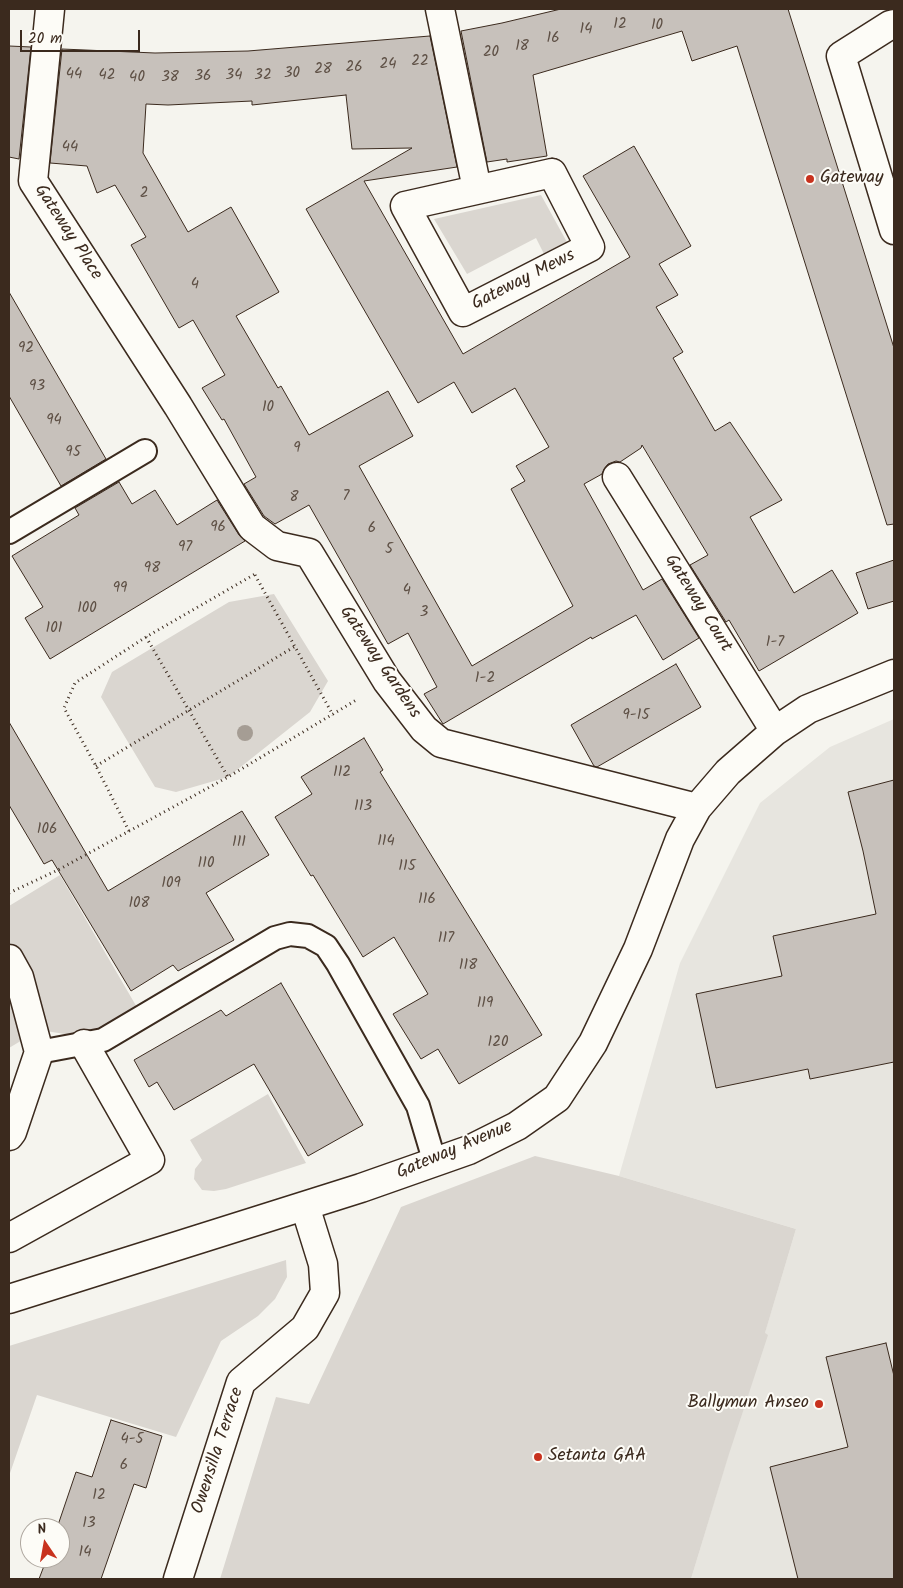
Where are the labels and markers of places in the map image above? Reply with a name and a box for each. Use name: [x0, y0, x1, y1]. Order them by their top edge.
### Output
place label: Gateway: [820, 168, 884, 190]
marker: Gateway: [804, 173, 816, 185]
place label: Ballymun Anseo: [688, 1393, 809, 1415]
marker: Ballymun Anseo: [813, 1398, 825, 1410]
place label: Setanta GAA: [548, 1446, 646, 1468]
marker: Setanta GAA: [532, 1451, 544, 1463]

